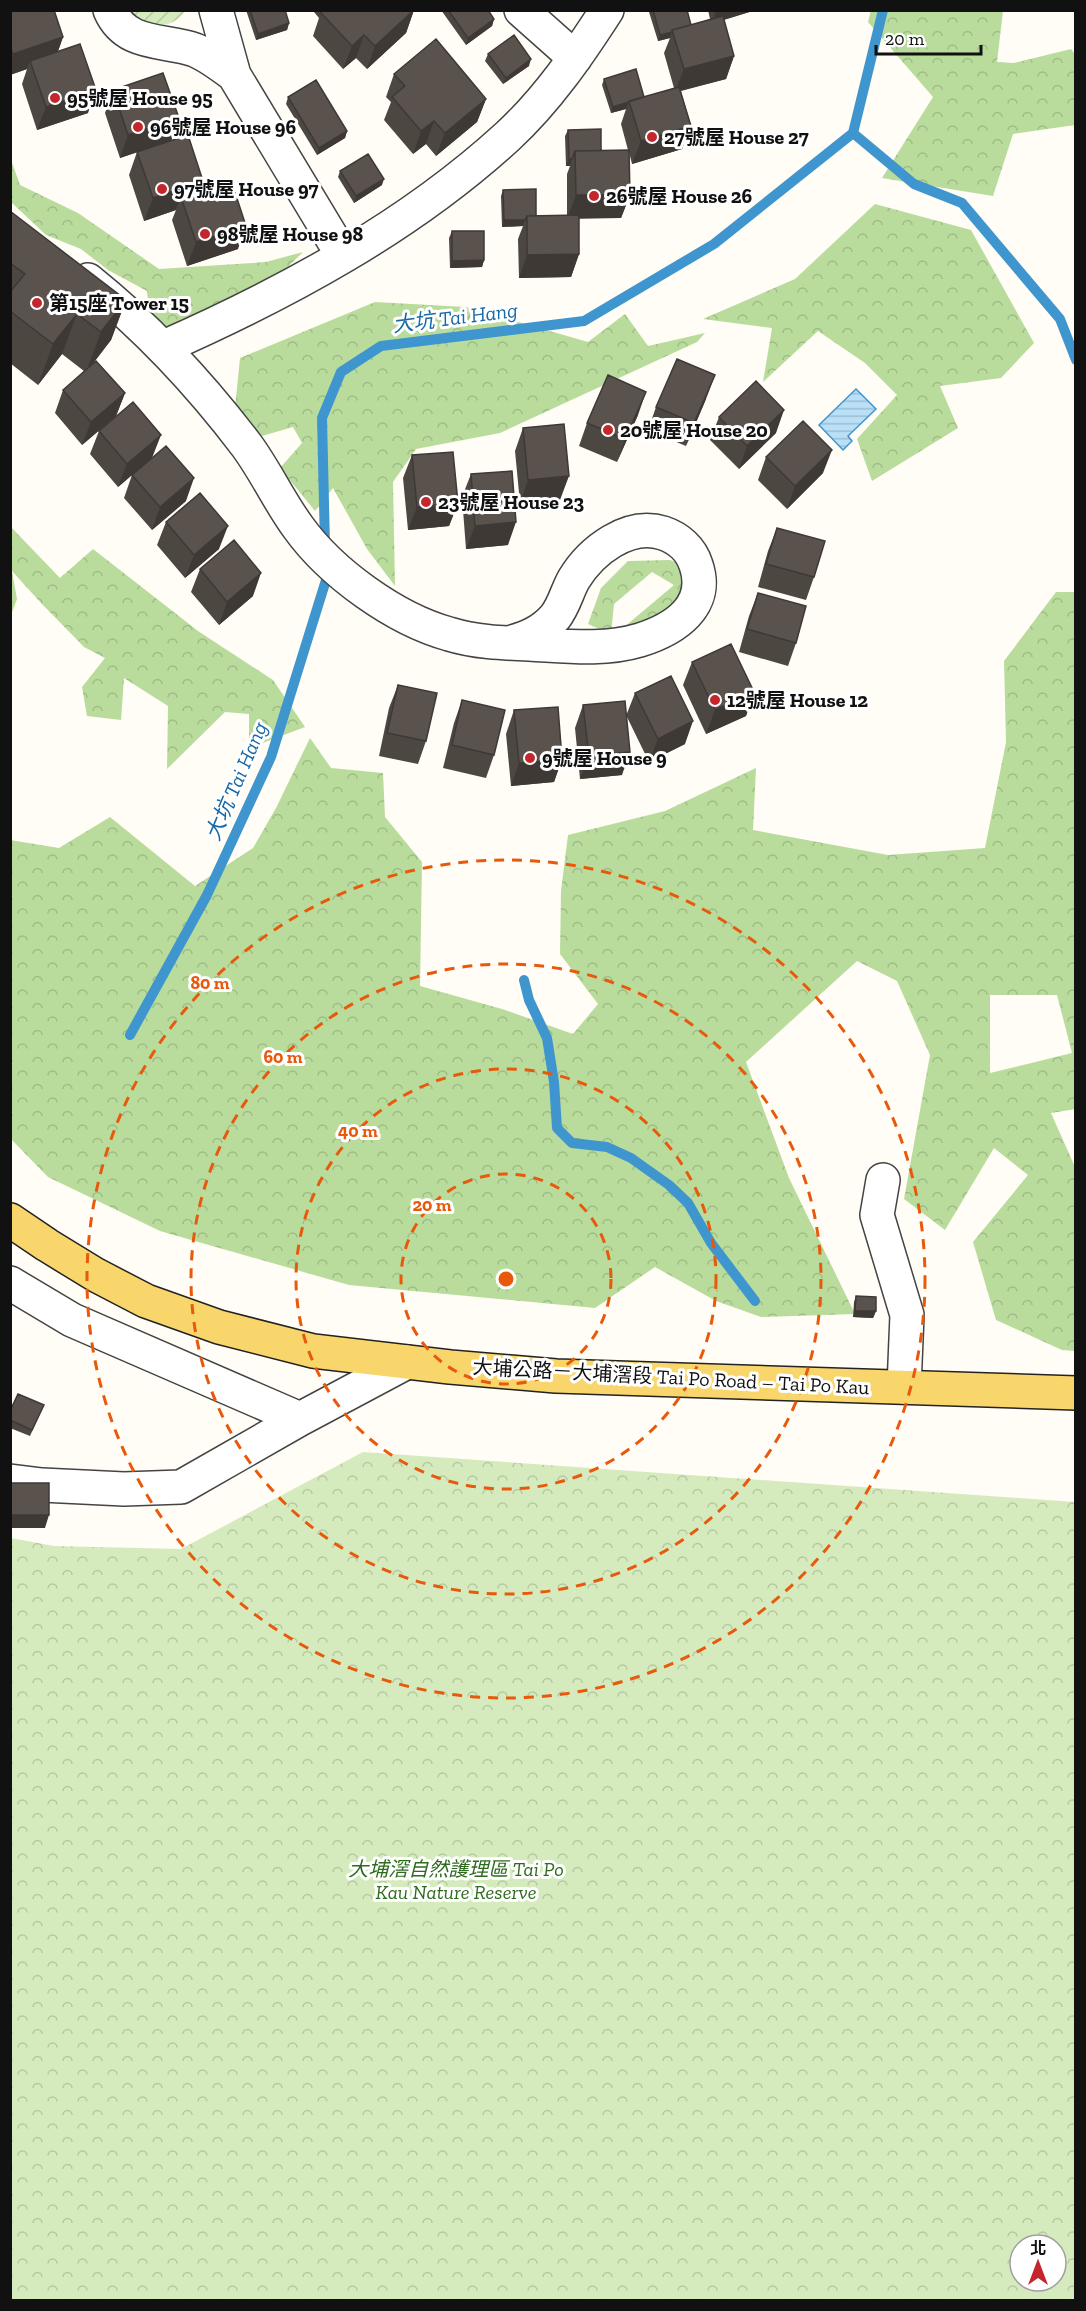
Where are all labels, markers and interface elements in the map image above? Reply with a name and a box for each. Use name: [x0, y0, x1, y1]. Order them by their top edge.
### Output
scale bar: [876, 18, 981, 56]
text: 20 m: [885, 28, 925, 50]
place label: 95號屋 House 95: [67, 86, 213, 110]
marker: 95號屋 House 95: [48, 91, 62, 105]
place label: 96號屋 House 96: [150, 115, 296, 139]
marker: 96號屋 House 96: [131, 120, 145, 134]
place label: 27號屋 House 27: [664, 125, 809, 149]
marker: 27號屋 House 27: [645, 130, 659, 144]
place label: 97號屋 House 97: [174, 177, 319, 201]
marker: 97號屋 House 97: [155, 182, 169, 196]
place label: 26號屋 House 26: [606, 184, 753, 208]
marker: 26號屋 House 26: [587, 189, 601, 203]
place label: 98號屋 House 98: [217, 222, 363, 246]
marker: 98號屋 House 98: [198, 227, 212, 241]
place label: 第15座 Tower 15: [49, 291, 189, 315]
marker: 第15座 Tower 15: [30, 296, 44, 310]
water label: 大坑 Tai Hang: [391, 297, 519, 337]
place label: 20號屋 House 20: [620, 418, 768, 442]
marker: 20號屋 House 20: [601, 423, 615, 437]
place label: 23號屋 House 23: [438, 490, 584, 514]
marker: 23號屋 House 23: [419, 495, 433, 509]
place label: 12號屋 House 12: [727, 688, 868, 712]
marker: 12號屋 House 12: [708, 693, 722, 707]
water label: 大坑 Tai Hang: [200, 718, 272, 844]
place label: 9號屋 House 9: [542, 746, 667, 770]
marker: 9號屋 House 9: [523, 751, 537, 765]
text: 80 m: [190, 972, 230, 994]
text: 60 m: [263, 1046, 303, 1068]
text: 40 m: [338, 1120, 378, 1142]
text: 20 m: [412, 1194, 452, 1216]
centre of rings: [496, 1269, 516, 1289]
street label: 大埔公路－大埔滘段 Tai Po Road – Tai Po Kau: [472, 1355, 870, 1399]
park label: 大埔滘自然護理區 Tai Po Kau Nature Reserve: [348, 1857, 564, 1904]
north arrow: [1008, 2233, 1068, 2293]
text: 北: [1030, 2239, 1046, 2258]

